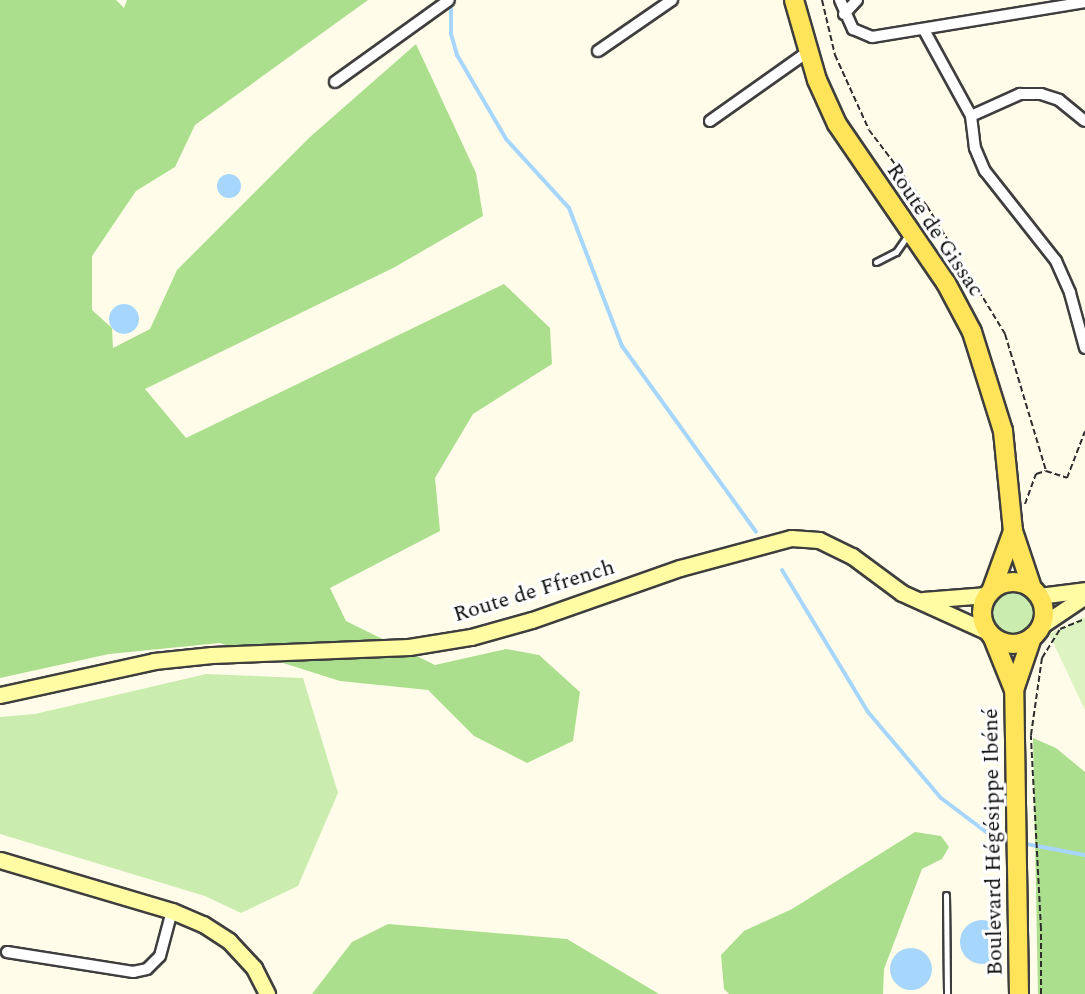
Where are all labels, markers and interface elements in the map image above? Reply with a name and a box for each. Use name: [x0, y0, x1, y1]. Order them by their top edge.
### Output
street label: Route de Gissac: [881, 158, 989, 302]
street label: Route de Ffrench: [450, 554, 618, 628]
street label: Boulevard Hégésippe Ibéné: [977, 708, 1009, 976]

